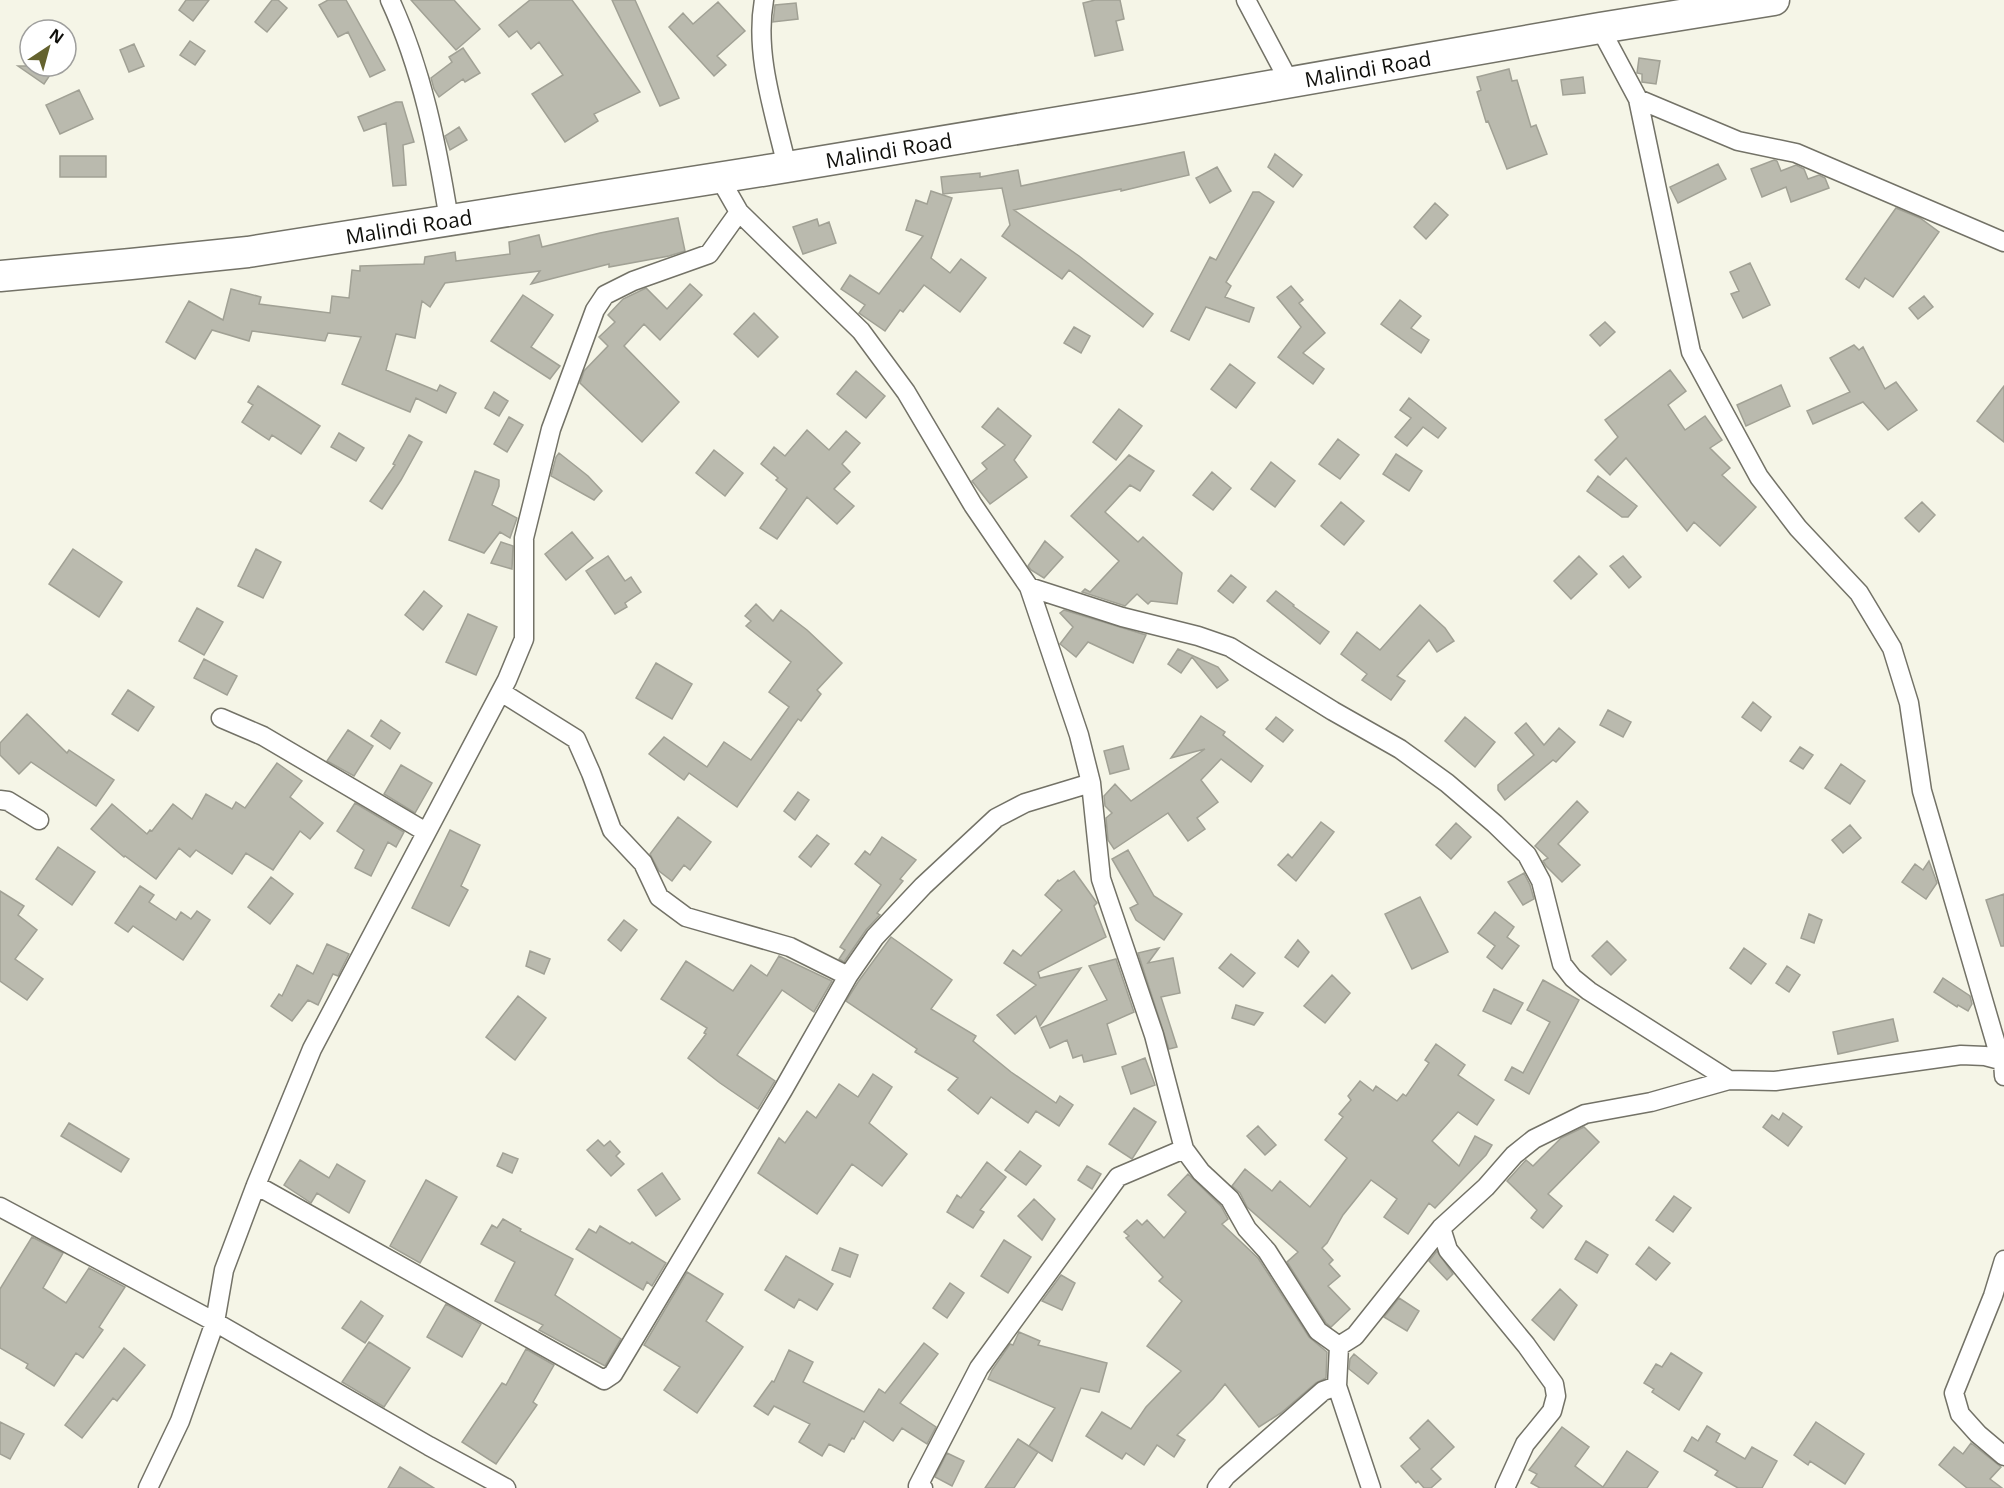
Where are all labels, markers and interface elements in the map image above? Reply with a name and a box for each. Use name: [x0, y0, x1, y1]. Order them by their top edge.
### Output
north arrow: [18, 18, 78, 78]
text: N: [45, 23, 69, 49]
street label: Malindi Road: [1303, 44, 1433, 94]
street label: Malindi Road: [823, 126, 954, 174]
street label: Malindi Road: [344, 203, 474, 250]

